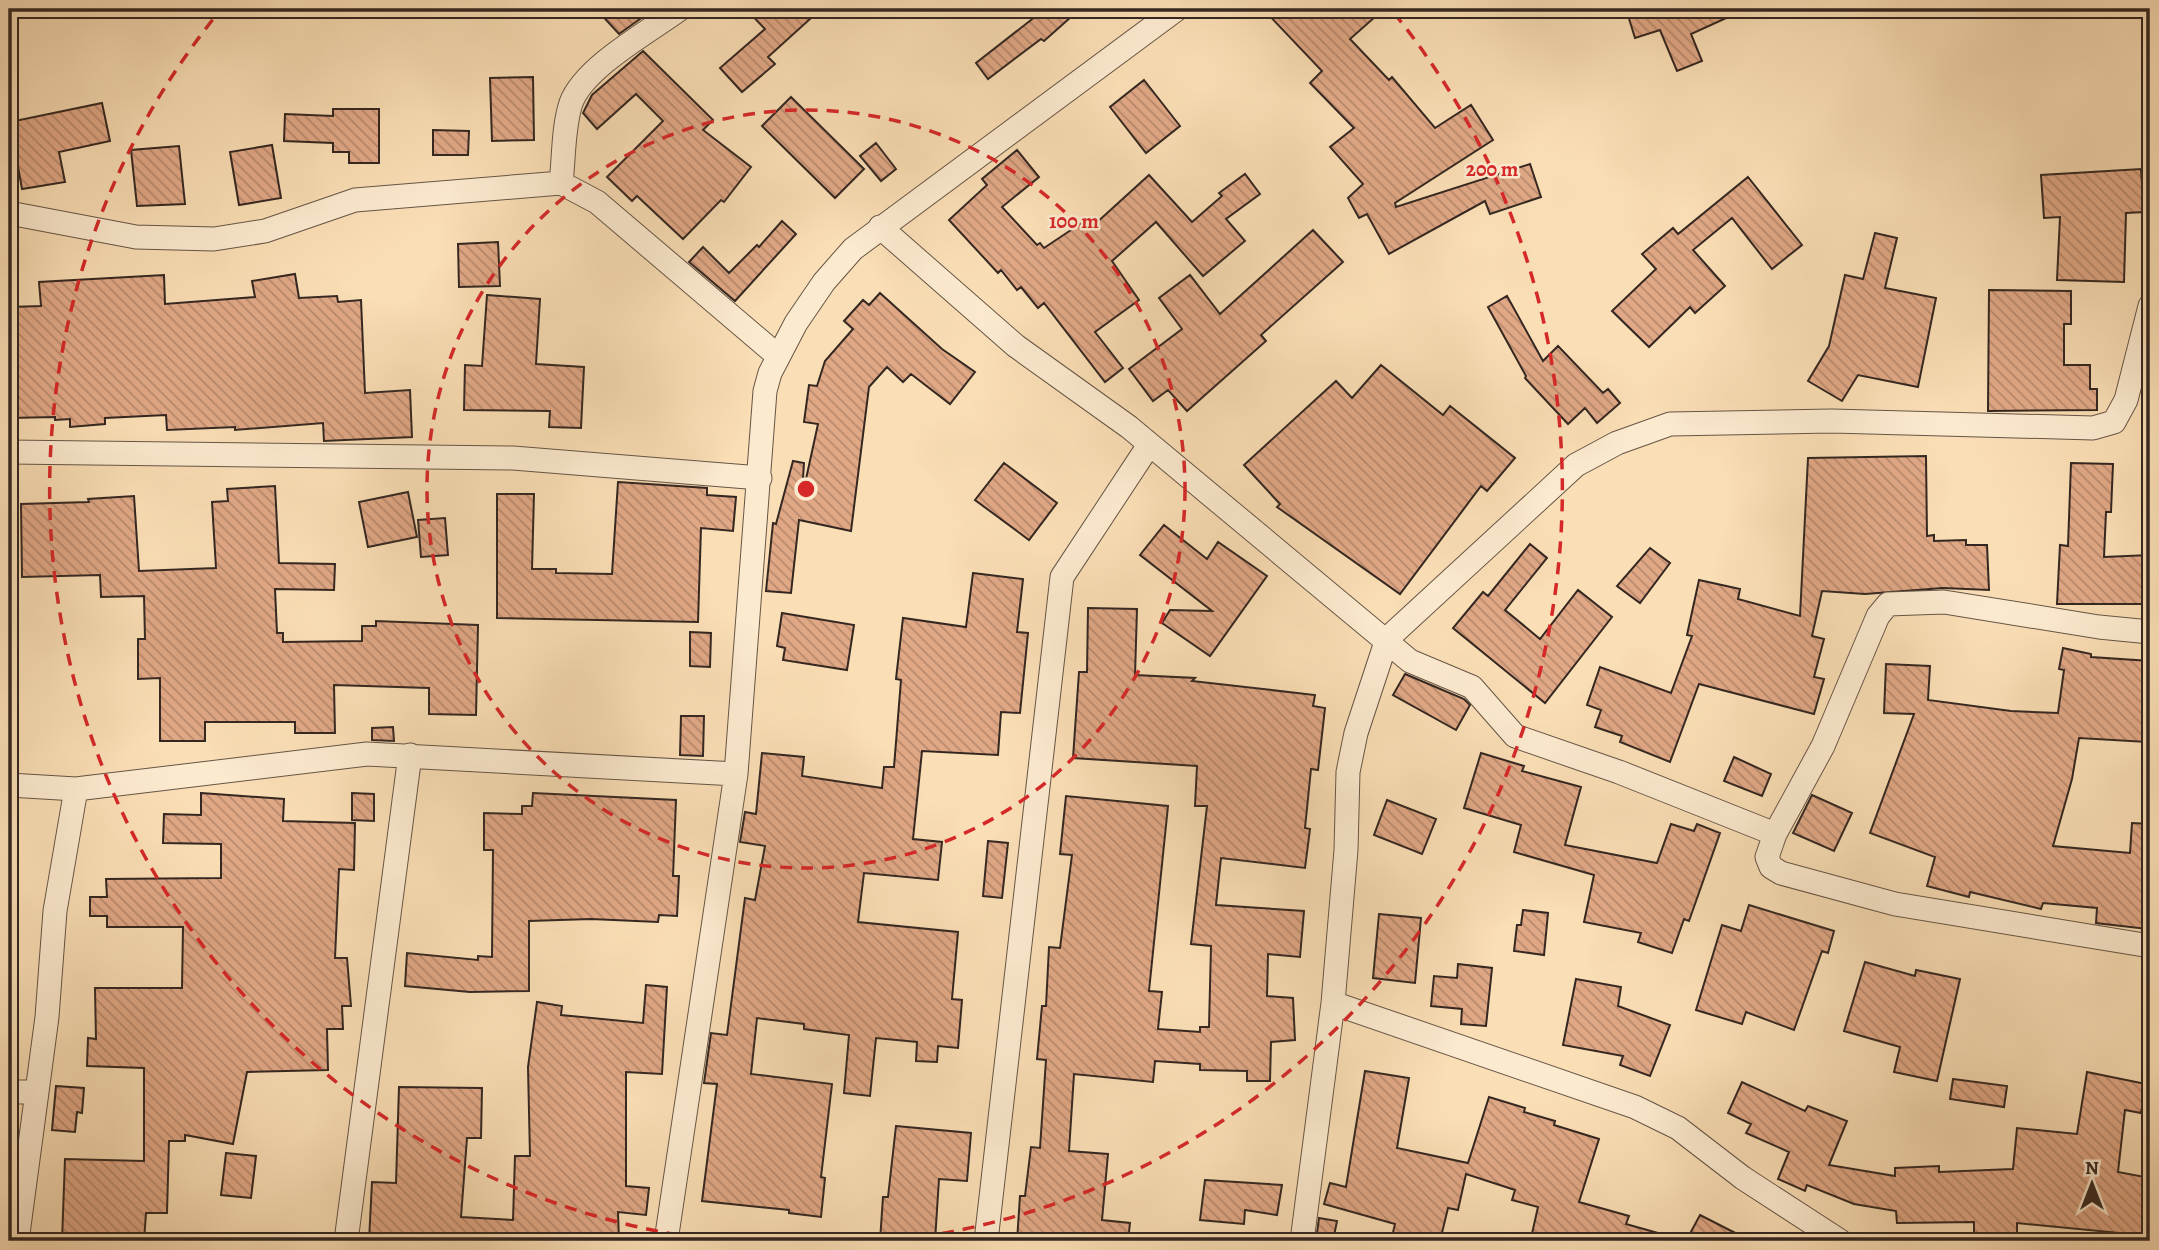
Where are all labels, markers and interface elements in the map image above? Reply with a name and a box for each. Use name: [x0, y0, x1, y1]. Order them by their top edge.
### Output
text: 200 m: [1466, 155, 1519, 183]
text: 100 m: [1049, 207, 1099, 235]
centre of rings: [794, 477, 818, 501]
north arrow: [2058, 1148, 2128, 1218]
text: N: [2085, 1155, 2099, 1181]

